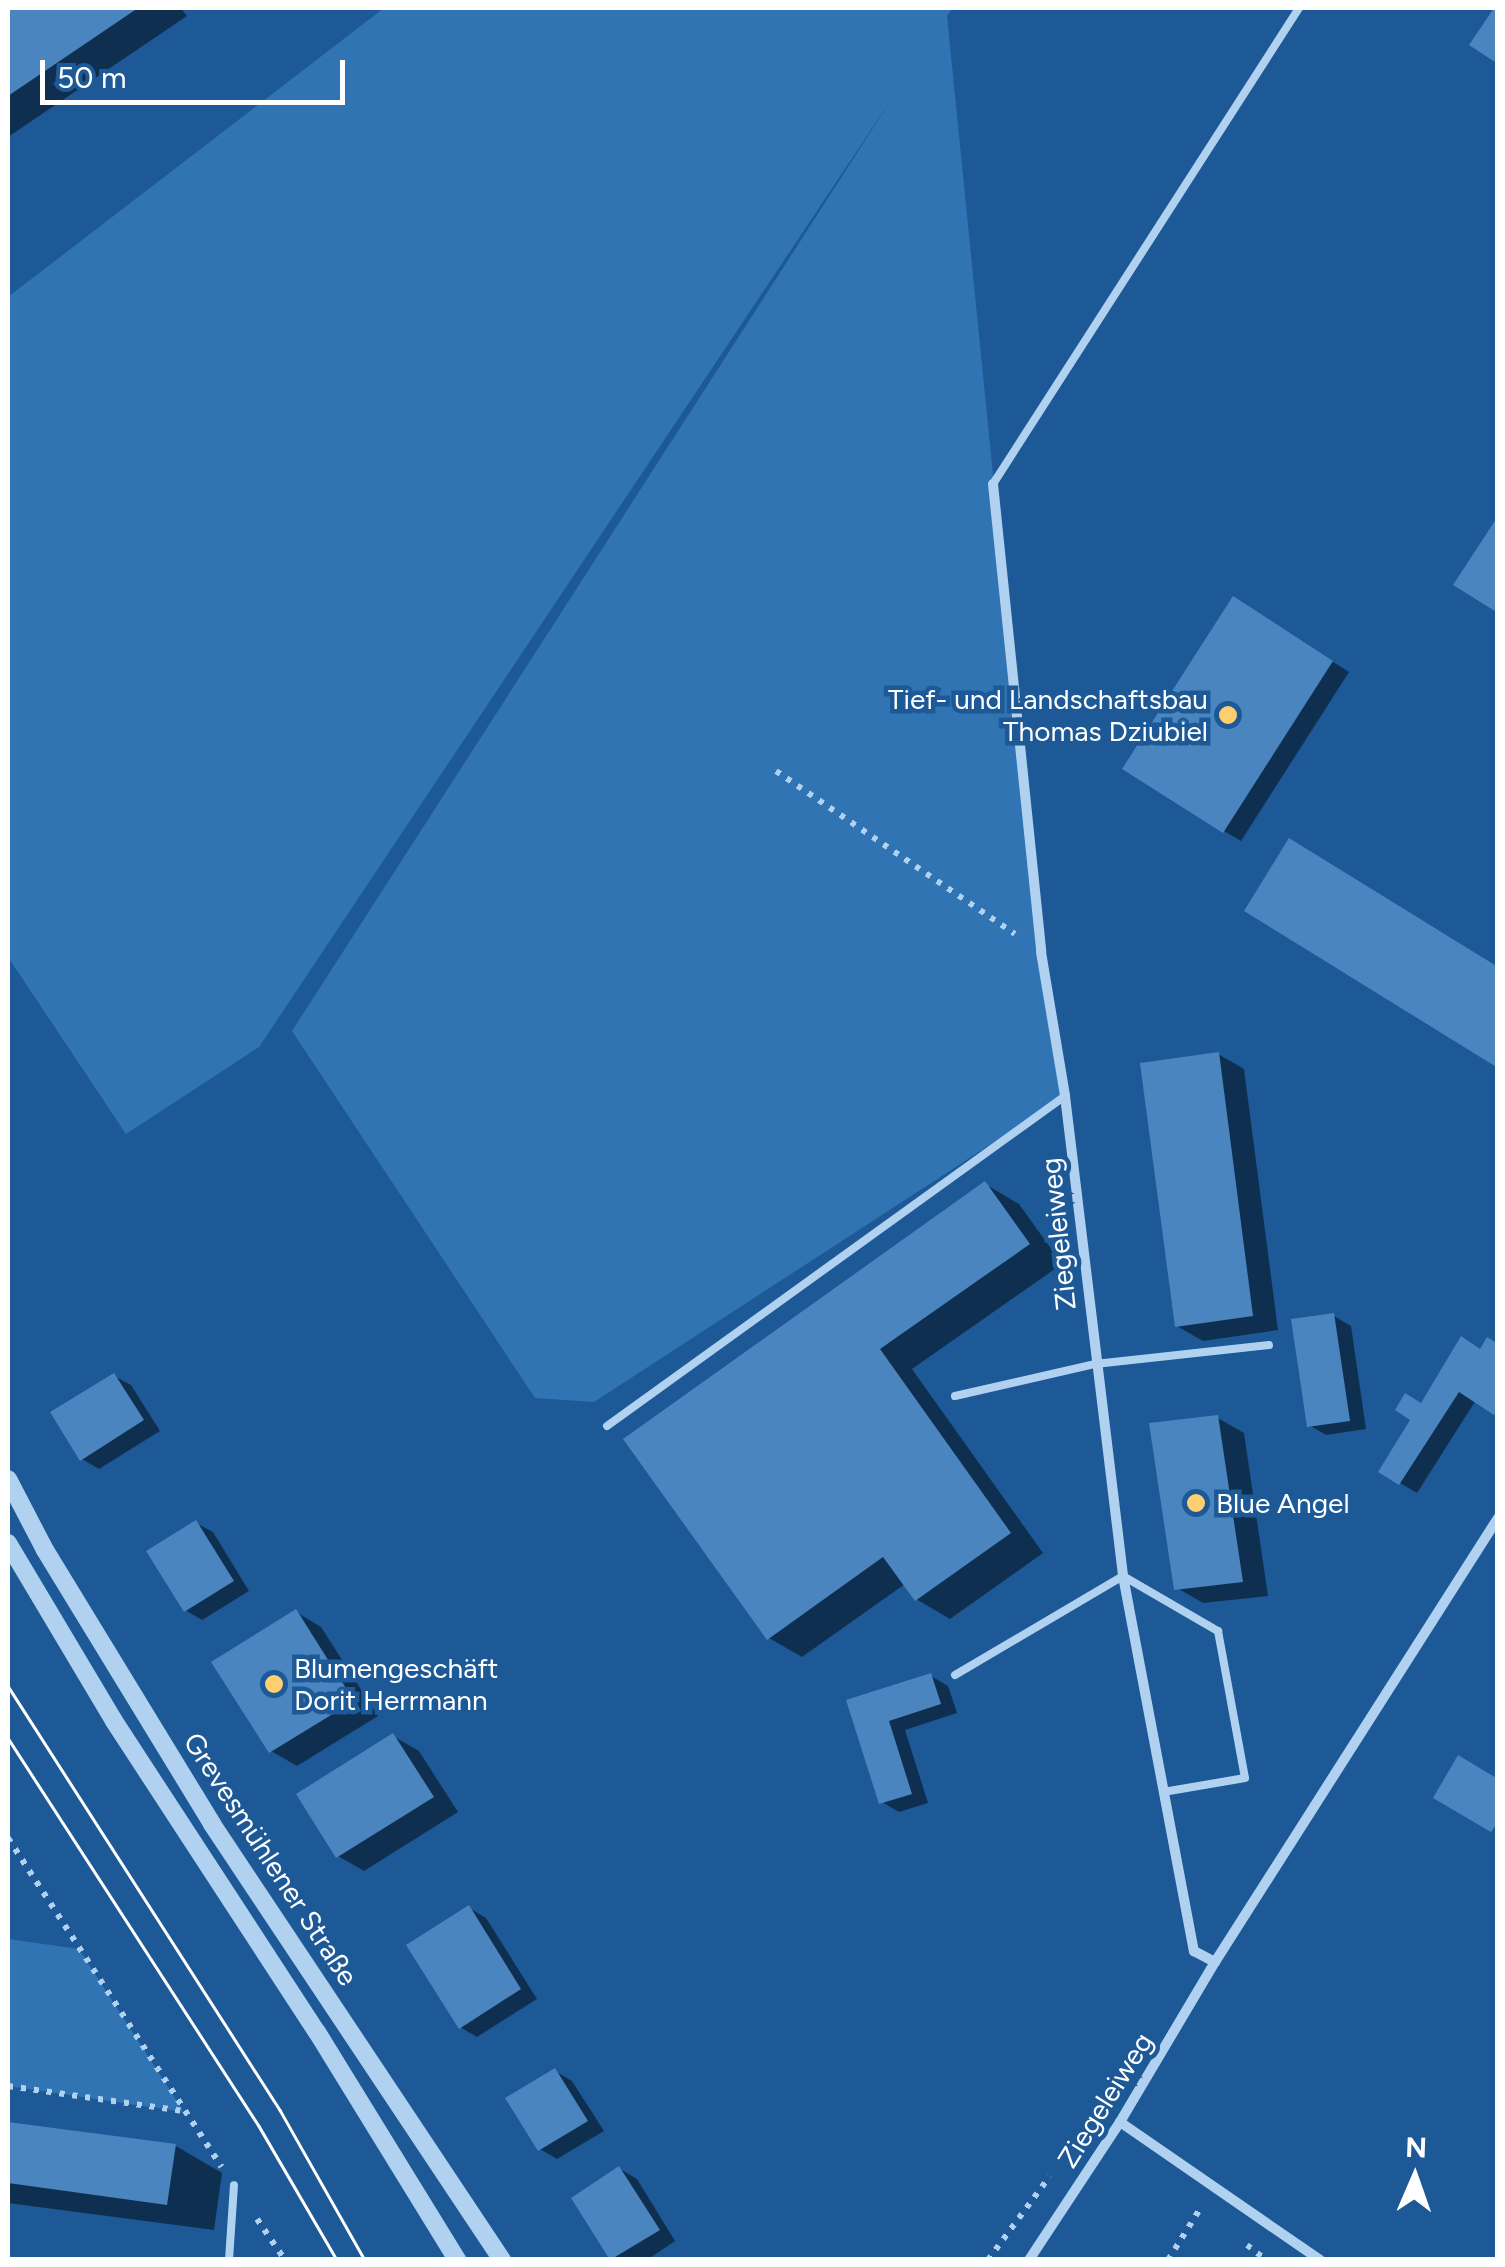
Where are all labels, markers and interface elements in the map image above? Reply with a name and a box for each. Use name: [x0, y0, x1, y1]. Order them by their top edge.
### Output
scale bar: [45, 40, 350, 102]
text: 50 m: [57, 59, 126, 96]
place label: Tief- und Landschaftsbau Thomas Dziubiel: [888, 682, 1208, 748]
marker: Tief- und Landschaftsbau Thomas Dziubiel: [1217, 704, 1239, 726]
street label: Ziegeleiweg: [1033, 1156, 1083, 1312]
place label: Blue Angel: [1216, 1486, 1350, 1520]
marker: Blue Angel: [1185, 1492, 1207, 1514]
place label: Blumengeschäft Dorit Herrmann: [294, 1651, 498, 1717]
marker: Blumengeschäft Dorit Herrmann: [263, 1673, 285, 1695]
street label: Grevesmühlener Straße: [177, 1726, 365, 1992]
street label: Ziegeleiweg: [1050, 2026, 1160, 2174]
north arrow: [1365, 2127, 1465, 2227]
text: N: [1405, 2130, 1427, 2164]

